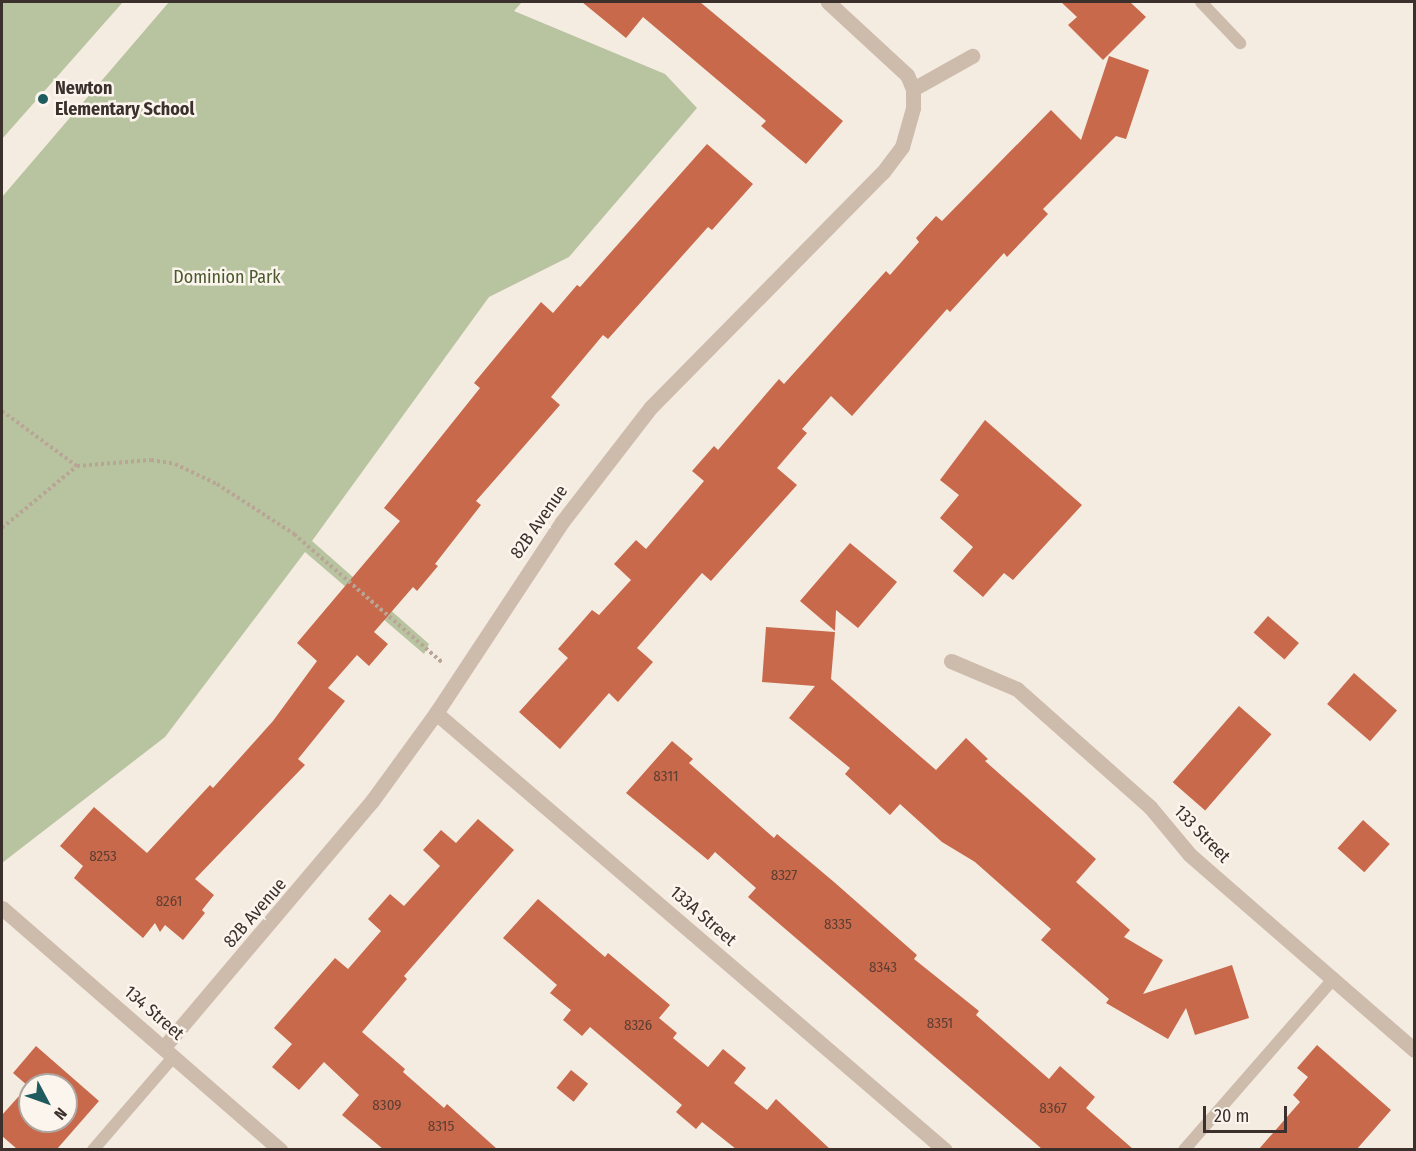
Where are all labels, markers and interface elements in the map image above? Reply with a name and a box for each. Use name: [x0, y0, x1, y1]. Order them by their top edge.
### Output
place label: Newton Elementary School: [55, 78, 194, 121]
marker: Newton Elementary School: [36, 92, 50, 106]
park label: Dominion Park: [173, 266, 281, 288]
street label: 82B Avenue: [506, 481, 572, 563]
house number: 8311: [653, 768, 679, 786]
street label: 133 Street: [1169, 801, 1235, 867]
house number: 8253: [89, 848, 117, 866]
house number: 8327: [771, 867, 797, 885]
street label: 82B Avenue: [219, 874, 291, 952]
street label: 133A Street: [665, 881, 741, 951]
house number: 8261: [156, 893, 182, 911]
house number: 8335: [824, 916, 852, 934]
house number: 8343: [869, 959, 897, 977]
street label: 134 Street: [120, 981, 188, 1045]
house number: 8351: [927, 1015, 953, 1033]
house number: 8326: [624, 1017, 652, 1035]
north arrow: [18, 1073, 78, 1133]
scale bar: [1206, 1094, 1290, 1132]
house number: 8309: [372, 1097, 402, 1115]
house number: 8367: [1039, 1100, 1067, 1118]
text: N: [50, 1104, 71, 1124]
text: 20 m: [1214, 1105, 1249, 1127]
house number: 8315: [428, 1118, 454, 1136]

